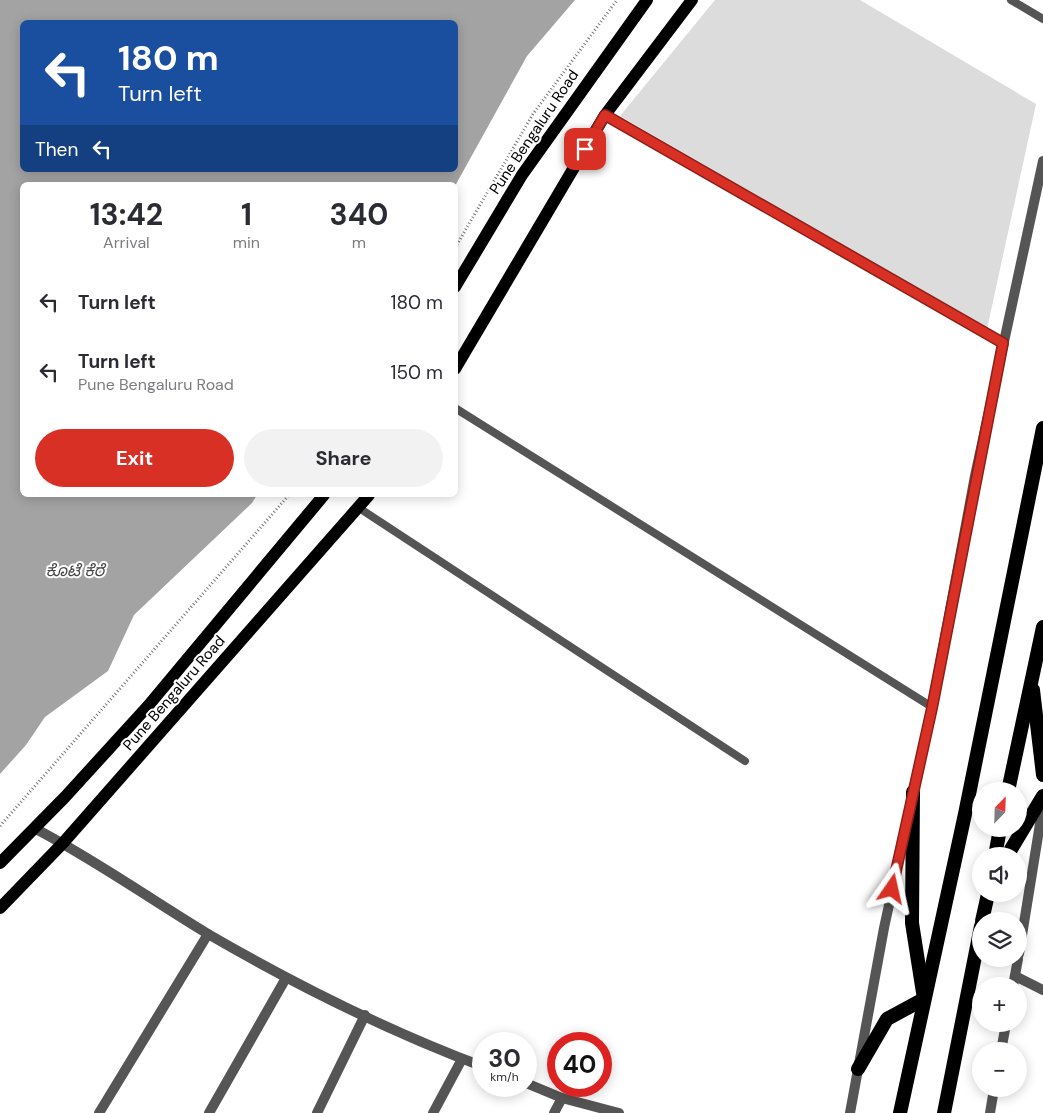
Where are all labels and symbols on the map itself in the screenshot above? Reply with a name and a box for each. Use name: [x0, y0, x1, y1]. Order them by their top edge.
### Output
street label: Pune Bengaluru Road: [485, 66, 583, 198]
pin: [564, 128, 606, 170]
water label: ಕೊಟೆ ಕೆರೆ: [46, 560, 107, 581]
street label: Pune Bengaluru Road: [119, 631, 229, 755]
north arrow: [972, 782, 1028, 838]
position arrow: [865, 862, 917, 914]
speed limit sign: 40: [547, 1032, 612, 1097]

